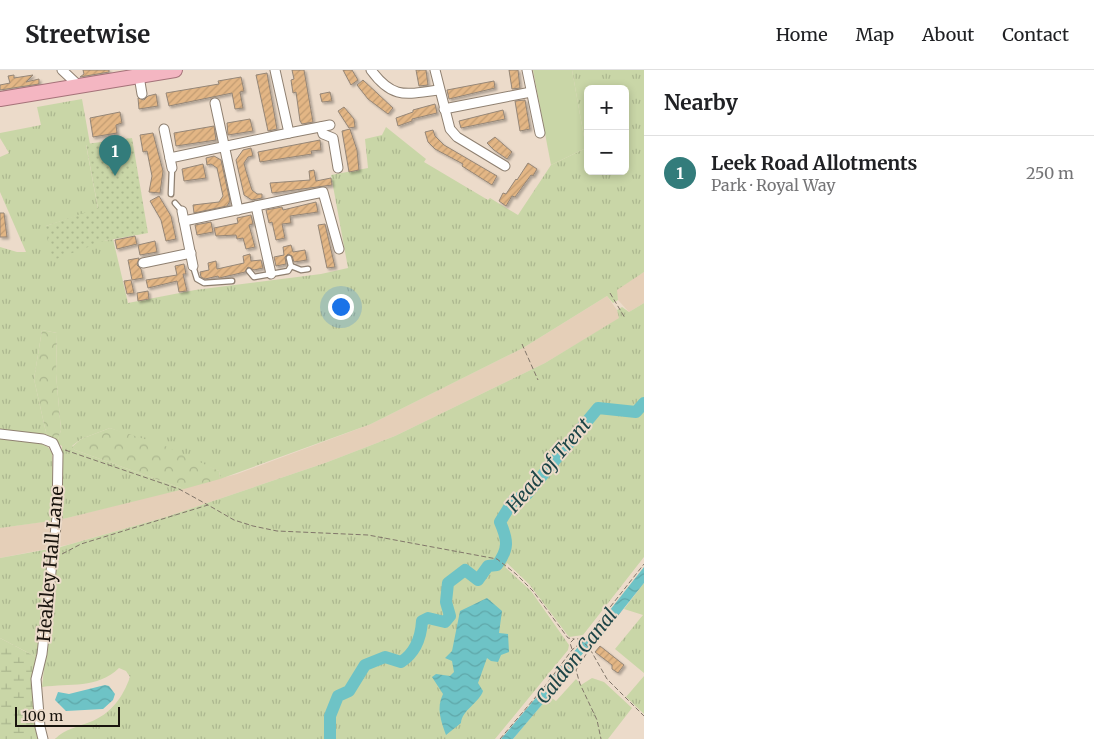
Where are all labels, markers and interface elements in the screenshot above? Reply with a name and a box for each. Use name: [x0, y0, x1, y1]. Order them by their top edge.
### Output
text: Streetwise: [25, 19, 150, 50]
text: Home: [776, 23, 828, 46]
text: Map: [856, 23, 894, 46]
text: About: [922, 23, 974, 46]
text: Contact: [1002, 23, 1069, 46]
map controls: [584, 85, 629, 175]
button: +: [584, 85, 629, 130]
text: Nearby: [664, 89, 738, 116]
button: −: [584, 130, 629, 175]
pin: 1: [99, 135, 131, 176]
text: Leek Road Allotments: [711, 151, 917, 175]
text: 1: [676, 163, 684, 183]
text: 250 m: [1026, 163, 1074, 183]
text: Park · Royal Way: [711, 175, 836, 195]
your location: [328, 294, 354, 320]
water label: Head of Trent: [500, 413, 596, 518]
street label: Heakley Hall Lane: [32, 485, 68, 643]
water label: Caldon Canal: [530, 603, 622, 709]
scale bar: [15, 704, 120, 727]
text: 100 m: [22, 707, 63, 725]

